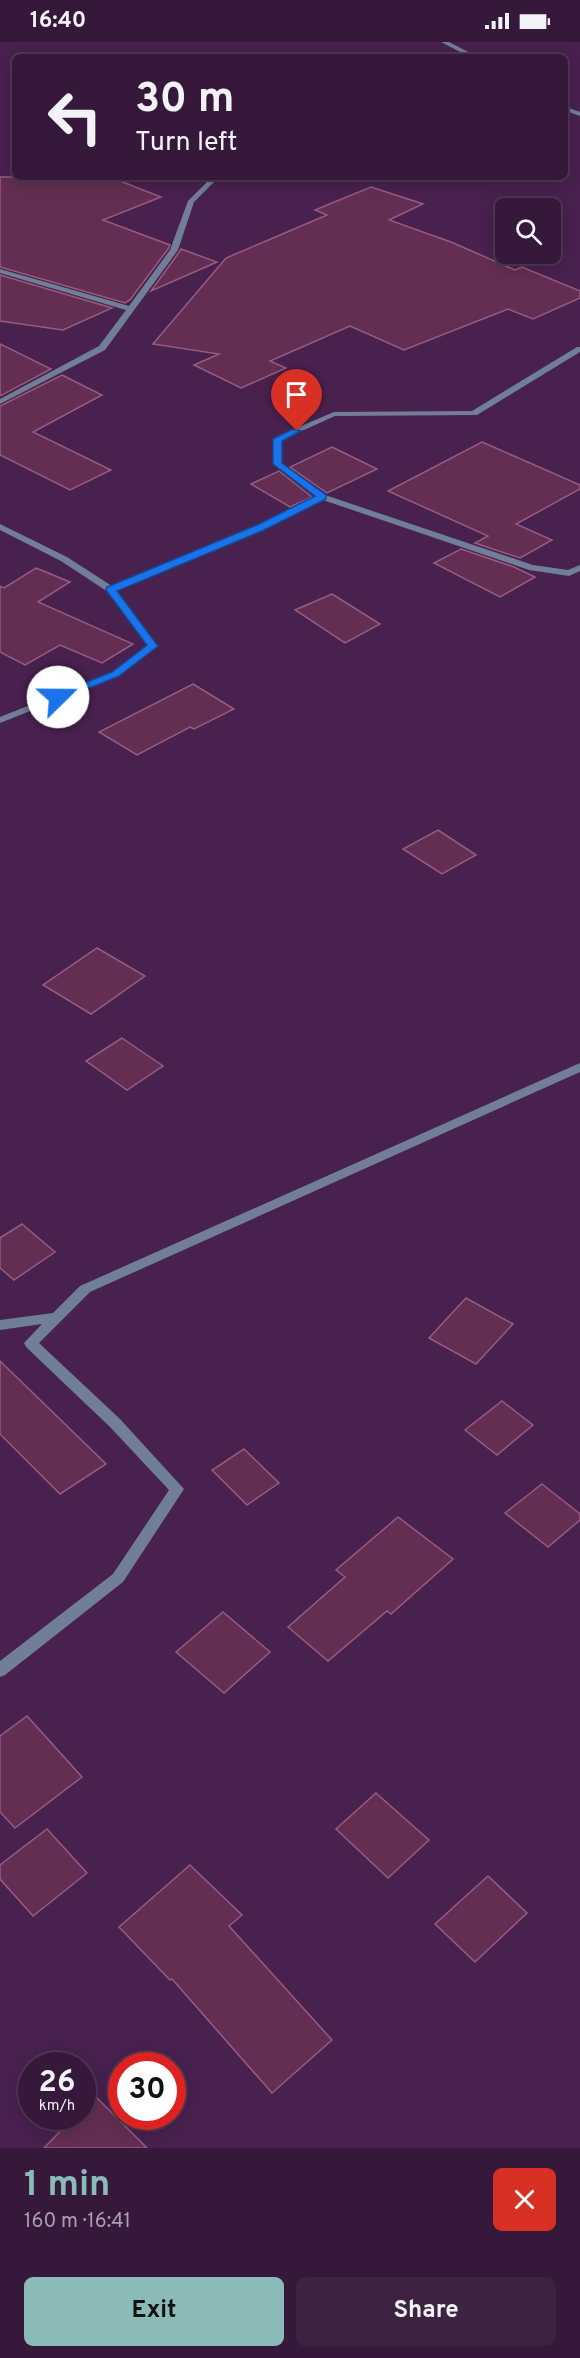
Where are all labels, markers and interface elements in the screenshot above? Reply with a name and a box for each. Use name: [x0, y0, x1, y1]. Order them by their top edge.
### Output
text: 16:40: [30, 8, 86, 35]
text: 30 m: [135, 74, 234, 127]
icon: left: [36, 78, 114, 156]
text: Turn left: [135, 126, 237, 160]
map controls: [495, 198, 561, 264]
button: search: [495, 198, 561, 264]
pin: [271, 369, 322, 431]
icon: arrive: [280, 378, 313, 411]
position arrow: [26, 665, 90, 729]
speed limit sign: 30: [108, 2052, 186, 2130]
text: 26: [39, 2065, 75, 2102]
text: km/h: [39, 2097, 75, 2116]
text: 1 min: [24, 2163, 110, 2209]
button: close: [493, 2168, 556, 2231]
text: 160 m · 16:41: [24, 2209, 131, 2235]
button: Exit: [24, 2277, 284, 2346]
button: Share: [296, 2277, 556, 2346]

